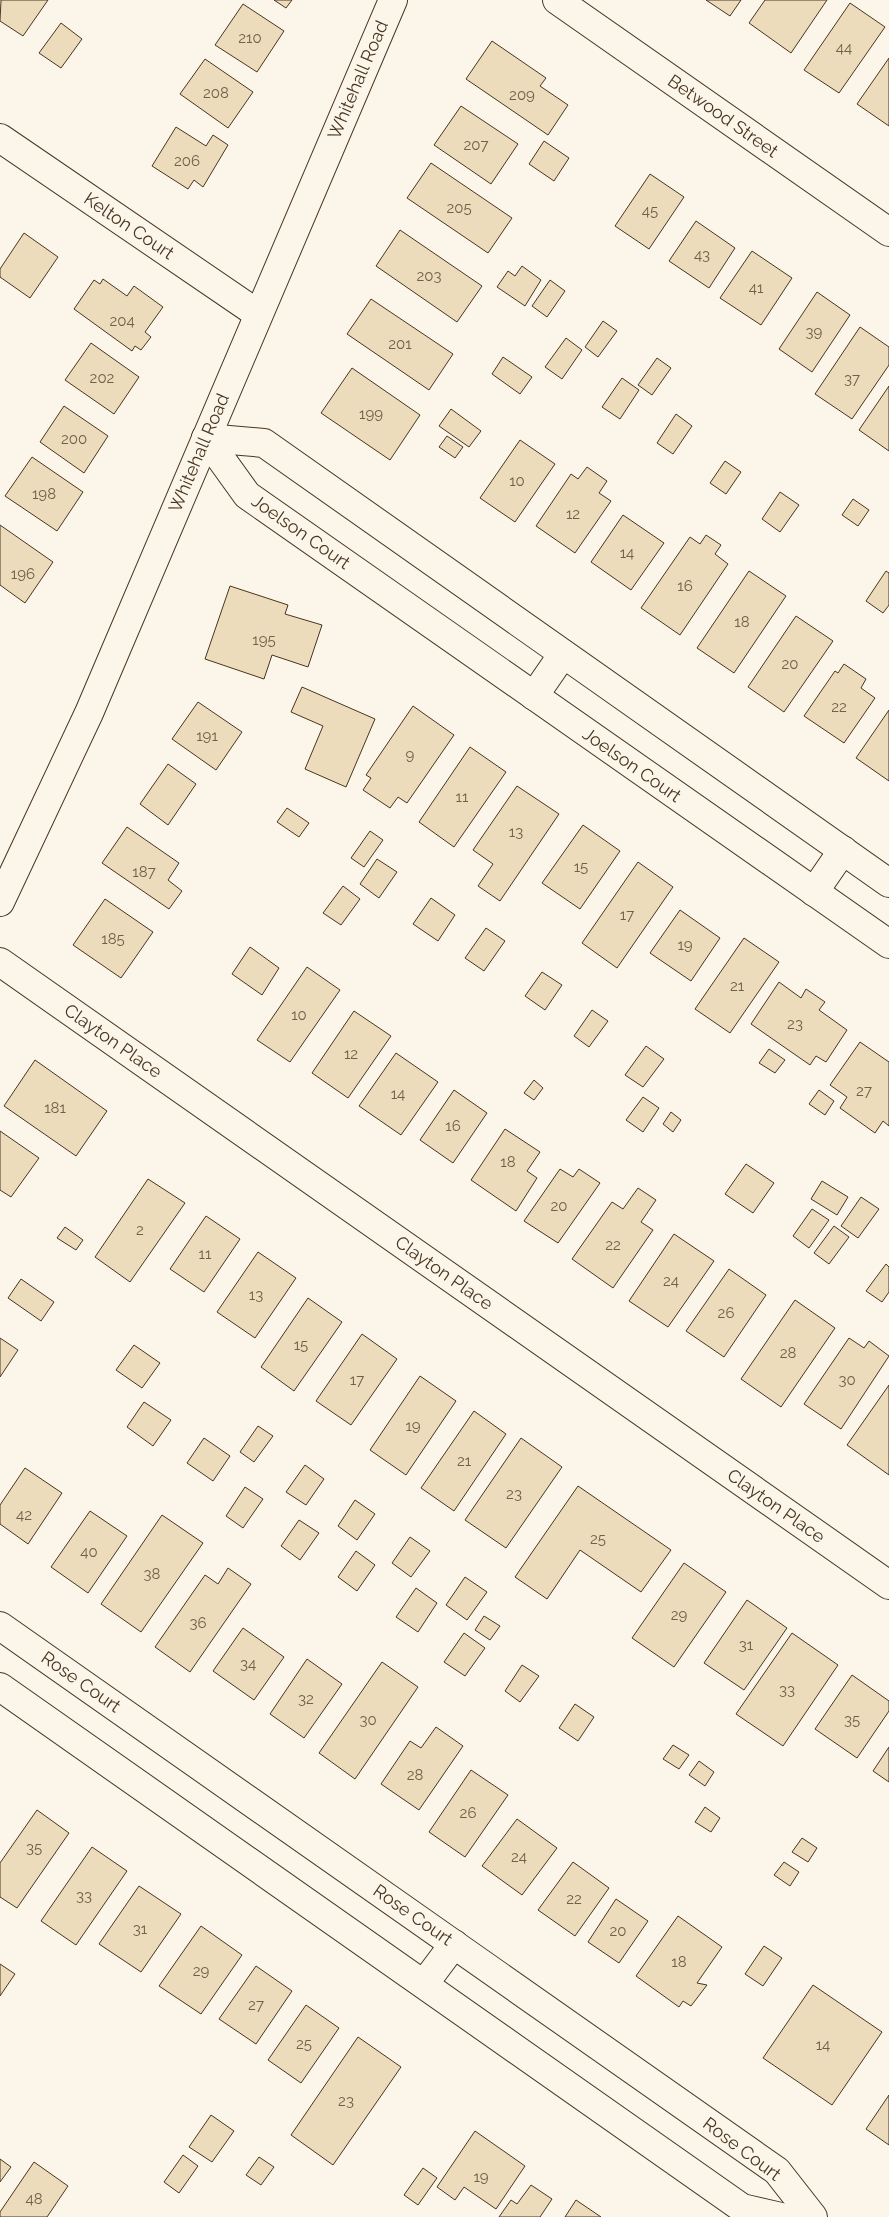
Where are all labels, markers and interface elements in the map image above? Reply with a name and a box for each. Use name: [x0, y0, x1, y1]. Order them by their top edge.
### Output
street label: Whitehall Road: [323, 17, 392, 142]
house number: 210: [238, 29, 262, 47]
house number: 44: [836, 39, 852, 57]
street label: Betwood Street: [664, 70, 783, 161]
house number: 208: [203, 84, 229, 102]
house number: 209: [509, 86, 535, 104]
house number: 207: [464, 136, 488, 154]
house number: 206: [174, 152, 200, 170]
street label: Kelton Court: [80, 188, 178, 263]
house number: 205: [446, 199, 472, 217]
house number: 45: [642, 202, 658, 220]
house number: 43: [694, 246, 710, 264]
house number: 203: [416, 267, 442, 285]
house number: 41: [749, 279, 764, 297]
house number: 204: [109, 312, 135, 330]
house number: 39: [806, 323, 823, 341]
house number: 201: [388, 335, 412, 353]
house number: 202: [90, 369, 115, 387]
house number: 37: [844, 370, 860, 388]
street label: Whitehall Road: [164, 390, 233, 515]
house number: 199: [359, 405, 383, 423]
house number: 200: [61, 430, 87, 448]
house number: 10: [509, 472, 525, 490]
house number: 198: [32, 485, 56, 503]
street label: Joelson Court: [248, 490, 355, 573]
house number: 12: [566, 505, 580, 523]
house number: 14: [620, 544, 634, 562]
house number: 196: [11, 565, 35, 583]
house number: 16: [677, 577, 693, 595]
house number: 18: [734, 613, 750, 631]
house number: 195: [252, 631, 276, 649]
house number: 20: [782, 655, 799, 673]
house number: 22: [831, 698, 847, 716]
street label: Joelson Court: [579, 723, 686, 806]
house number: 191: [196, 727, 218, 745]
house number: 9: [406, 746, 415, 764]
house number: 11: [456, 788, 469, 806]
house number: 13: [509, 823, 523, 841]
house number: 15: [574, 858, 588, 876]
house number: 187: [132, 863, 156, 881]
house number: 17: [620, 906, 634, 924]
house number: 185: [101, 930, 125, 948]
house number: 19: [677, 936, 693, 954]
house number: 21: [730, 977, 745, 995]
street label: Clayton Place: [60, 999, 167, 1082]
house number: 10: [291, 1006, 307, 1024]
house number: 23: [787, 1015, 803, 1033]
house number: 12: [344, 1045, 358, 1063]
house number: 27: [856, 1082, 872, 1100]
house number: 14: [391, 1085, 405, 1103]
house number: 181: [44, 1099, 66, 1117]
house number: 16: [445, 1117, 461, 1135]
house number: 18: [500, 1153, 516, 1171]
house number: 20: [551, 1197, 568, 1215]
house number: 2: [136, 1221, 144, 1239]
street label: Clayton Place: [391, 1231, 498, 1314]
house number: 22: [605, 1236, 621, 1254]
house number: 11: [199, 1245, 212, 1263]
house number: 24: [663, 1272, 679, 1290]
house number: 13: [249, 1286, 263, 1304]
house number: 26: [718, 1304, 734, 1322]
house number: 15: [294, 1336, 308, 1354]
house number: 28: [780, 1344, 796, 1362]
house number: 17: [350, 1371, 364, 1389]
house number: 30: [838, 1371, 856, 1389]
house number: 19: [405, 1417, 421, 1435]
house number: 21: [457, 1452, 472, 1470]
street label: Clayton Place: [723, 1464, 830, 1547]
house number: 23: [506, 1485, 522, 1503]
house number: 42: [16, 1506, 32, 1524]
house number: 25: [590, 1530, 606, 1548]
house number: 40: [80, 1543, 98, 1561]
house number: 38: [144, 1565, 161, 1583]
house number: 29: [671, 1606, 688, 1624]
house number: 36: [189, 1614, 207, 1632]
house number: 31: [739, 1636, 754, 1654]
street label: Rose Court: [38, 1647, 125, 1717]
house number: 34: [240, 1655, 256, 1673]
house number: 33: [779, 1681, 795, 1699]
house number: 32: [298, 1690, 314, 1708]
house number: 30: [359, 1711, 377, 1729]
house number: 35: [844, 1711, 860, 1729]
house number: 28: [407, 1766, 423, 1784]
house number: 26: [460, 1804, 476, 1822]
house number: 35: [26, 1839, 42, 1857]
house number: 24: [511, 1848, 527, 1866]
street label: Rose Court: [370, 1880, 457, 1950]
house number: 33: [76, 1887, 92, 1905]
house number: 22: [566, 1890, 582, 1908]
house number: 31: [133, 1920, 148, 1938]
house number: 20: [610, 1922, 627, 1940]
house number: 18: [671, 1953, 687, 1971]
house number: 29: [193, 1962, 210, 1980]
house number: 27: [248, 1996, 264, 2014]
house number: 25: [296, 2035, 312, 2053]
house number: 14: [816, 2036, 830, 2054]
house number: 23: [338, 2092, 354, 2110]
street label: Rose Court: [699, 2112, 785, 2185]
house number: 19: [473, 2168, 489, 2186]
house number: 48: [25, 2190, 43, 2208]

